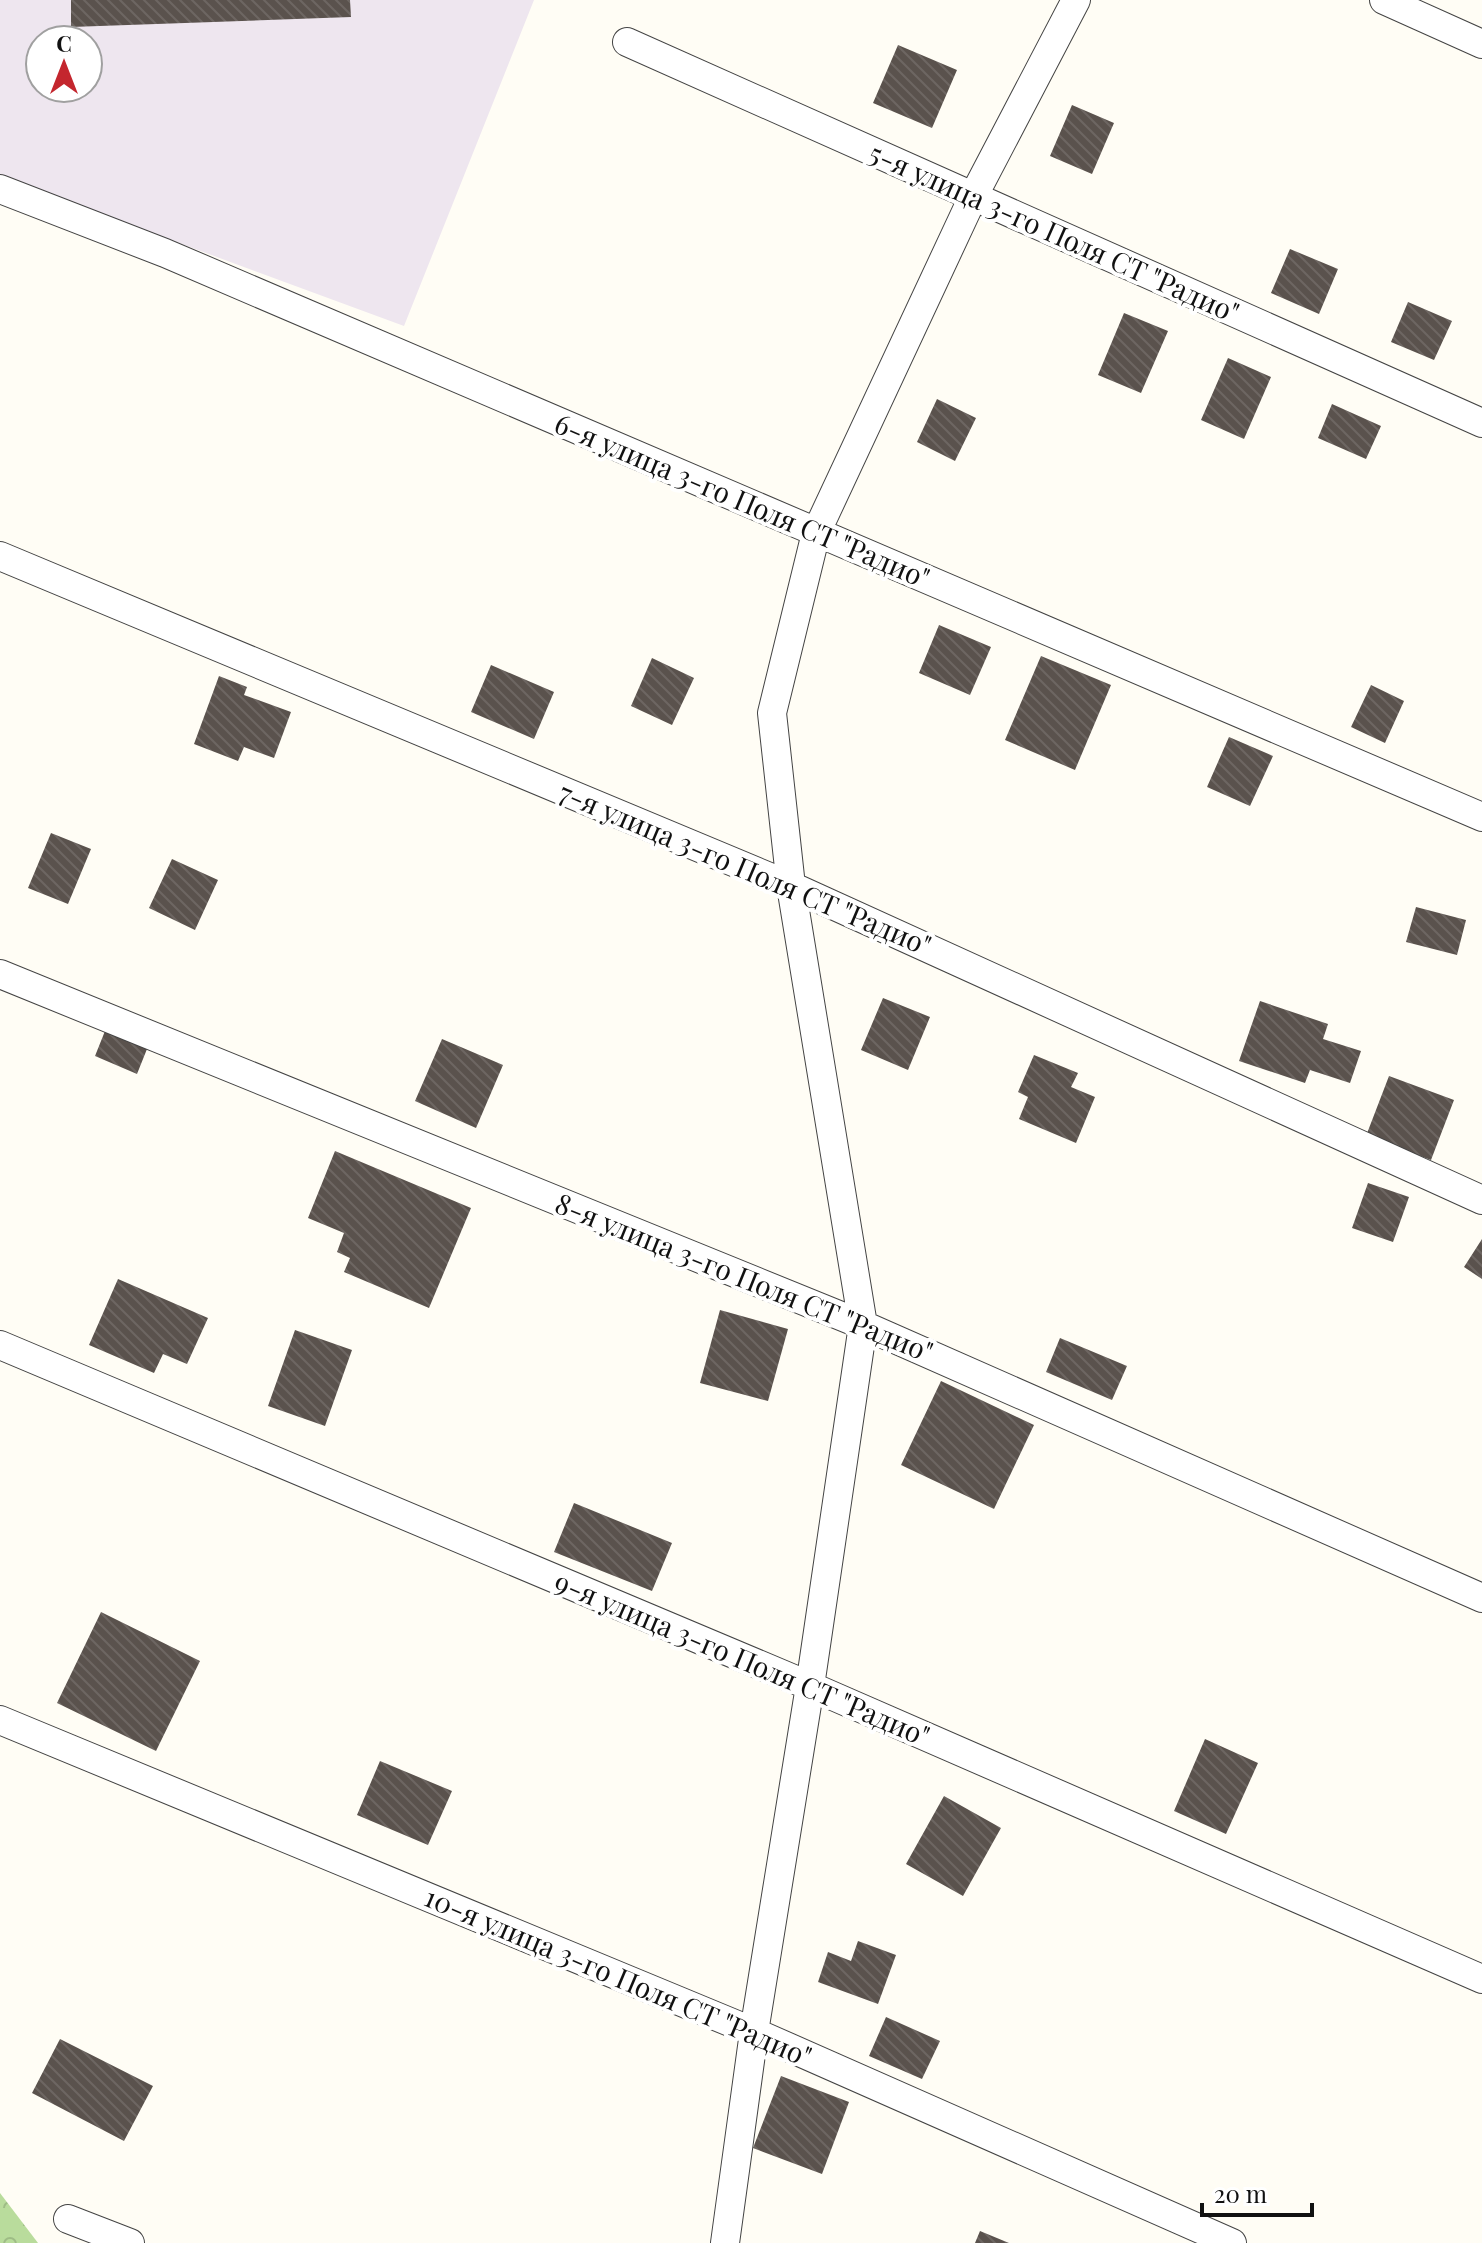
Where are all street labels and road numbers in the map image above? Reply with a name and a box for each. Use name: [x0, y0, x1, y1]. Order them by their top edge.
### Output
street label: 5-я улица 3-го Поля СТ "Радио": [864, 133, 1245, 330]
street label: 6-я улица 3-го Поля СТ "Радио": [549, 404, 936, 596]
street label: 7-я улица 3-го Поля СТ "Радио": [554, 772, 937, 963]
street label: 8-я улица 3-го Поля СТ "Радио": [550, 1184, 939, 1369]
street label: 9-я улица 3-го Поля СТ "Радио": [550, 1562, 936, 1754]
street label: 10-я улица 3-го Поля СТ "Радио": [420, 1877, 818, 2074]

